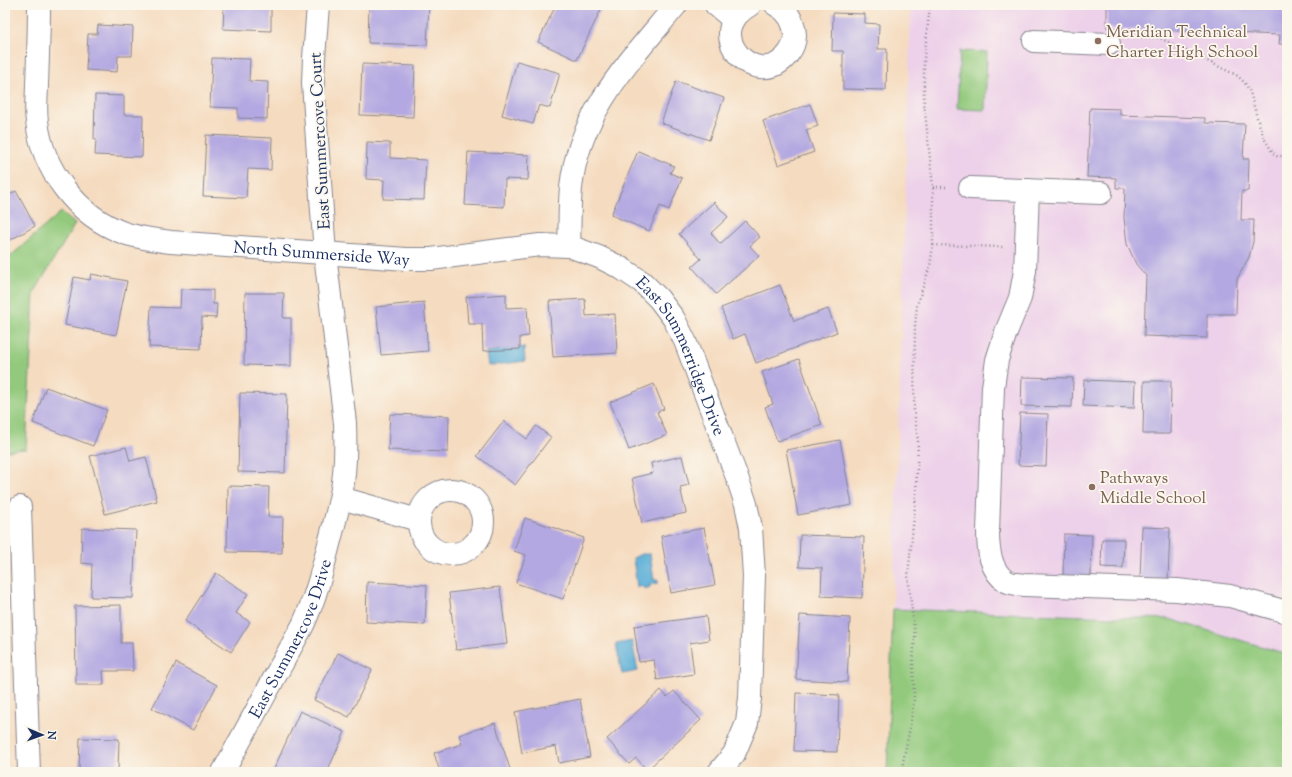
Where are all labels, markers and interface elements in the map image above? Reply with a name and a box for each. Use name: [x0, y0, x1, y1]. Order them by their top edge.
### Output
place label: Meridian Technical Charter High School: [1106, 21, 1259, 65]
marker: Meridian Technical Charter High School: [1093, 36, 1103, 46]
street label: East Summercove Court: [304, 52, 338, 230]
street label: North Summerside Way: [232, 237, 411, 273]
street label: East Summerridge Drive: [629, 272, 730, 439]
place label: Pathways Middle School: [1100, 467, 1207, 511]
marker: Pathways Middle School: [1087, 482, 1097, 492]
street label: East Summercove Drive: [244, 557, 339, 723]
north arrow: [22, 715, 62, 755]
text: N: [43, 730, 59, 740]

